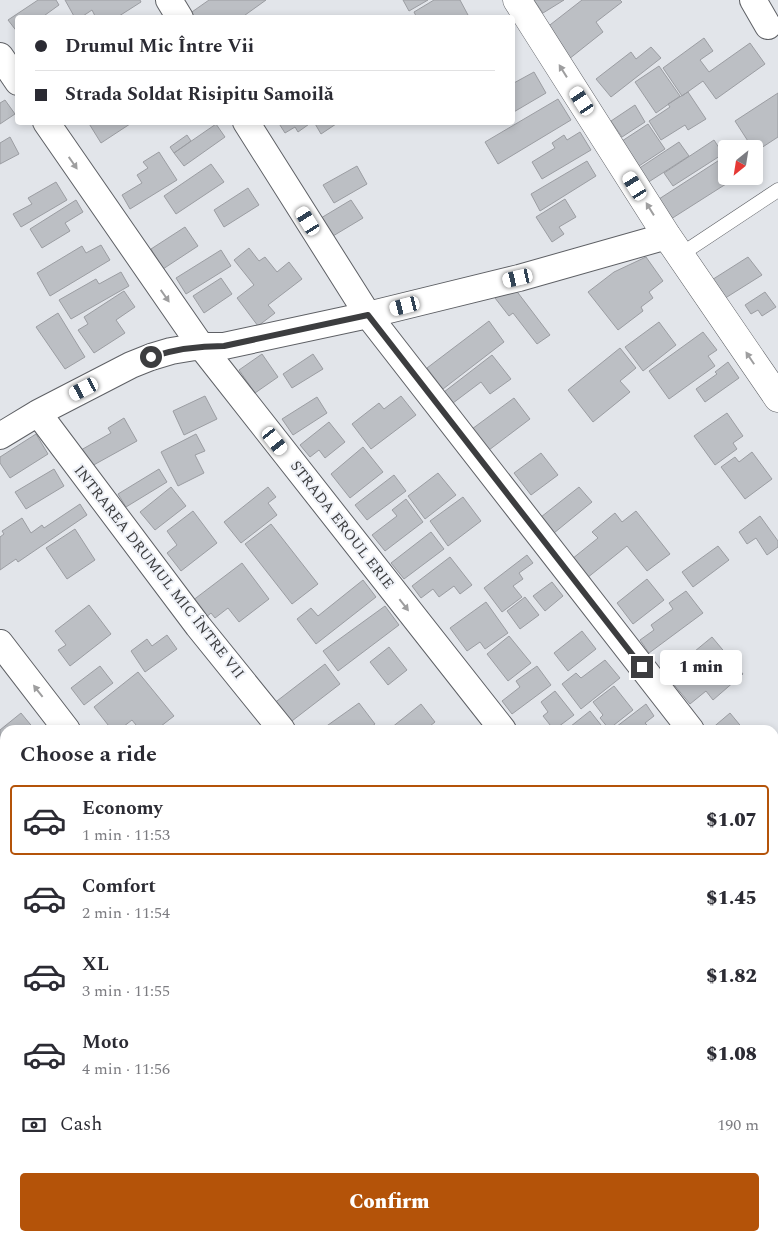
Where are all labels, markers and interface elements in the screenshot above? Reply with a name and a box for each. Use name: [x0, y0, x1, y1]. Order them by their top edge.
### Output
text: Drumul Mic Între Vii: [65, 32, 254, 61]
one-way arrow: [558, 65, 567, 78]
text: Strada Soldat Risipitu Samoilă: [65, 80, 334, 109]
car: [567, 84, 596, 118]
north arrow: [718, 140, 762, 185]
map controls: [718, 140, 763, 185]
one-way arrow: [68, 156, 78, 169]
car: [620, 169, 649, 203]
one-way arrow: [645, 202, 654, 215]
car: [293, 204, 322, 238]
car: [501, 267, 534, 289]
one-way arrow: [160, 290, 170, 303]
car: [388, 295, 421, 317]
route start: [140, 346, 162, 368]
one-way arrow: [746, 351, 755, 365]
car: [67, 376, 100, 402]
car: [259, 425, 290, 457]
street label: STRADA EROUL ERIE: [284, 456, 400, 594]
street label: INTRAREA DRUMUL MIC ÎNTRE VII: [68, 460, 250, 684]
one-way arrow: [399, 598, 410, 611]
callout: 1 min: [660, 650, 742, 684]
text: 1 min: [679, 655, 723, 679]
route end: [631, 656, 653, 678]
one-way arrow: [32, 685, 43, 698]
text: Choose a ride: [20, 738, 157, 771]
text: Economy: [82, 794, 163, 823]
icon: car: [22, 798, 67, 843]
text: $1.07: [706, 806, 757, 835]
text: 1 min · 11:53: [82, 823, 170, 847]
text: Comfort: [82, 872, 156, 901]
icon: car: [22, 876, 67, 921]
text: $1.45: [706, 884, 757, 913]
text: 2 min · 11:54: [82, 901, 170, 925]
text: XL: [82, 950, 109, 979]
icon: car: [22, 954, 67, 999]
text: $1.82: [706, 962, 757, 991]
text: 3 min · 11:55: [82, 979, 170, 1003]
text: Moto: [82, 1028, 129, 1057]
icon: car: [22, 1032, 67, 1077]
text: $1.08: [706, 1040, 757, 1069]
text: 4 min · 11:56: [82, 1057, 170, 1081]
text: Cash: [60, 1110, 102, 1139]
icon: cash: [20, 1111, 48, 1139]
text: 190 m: [717, 1113, 759, 1137]
button: Confirm: [20, 1173, 759, 1231]

